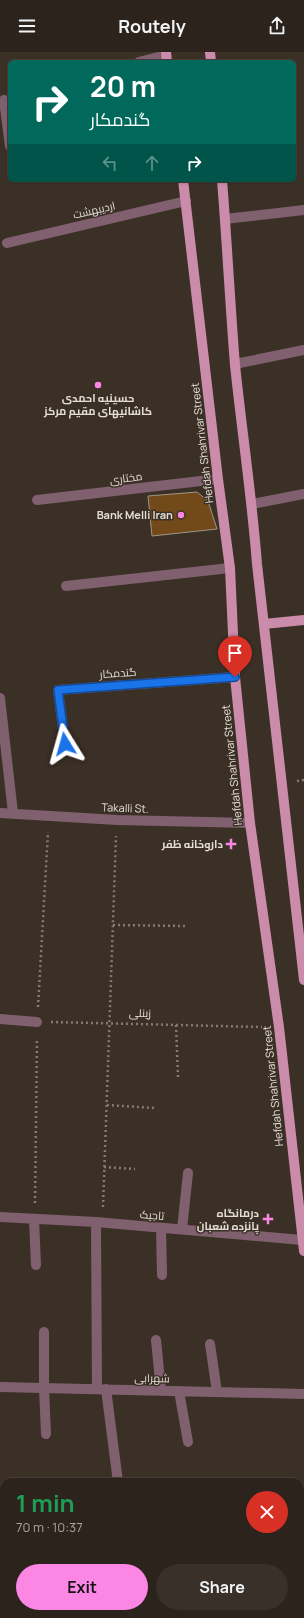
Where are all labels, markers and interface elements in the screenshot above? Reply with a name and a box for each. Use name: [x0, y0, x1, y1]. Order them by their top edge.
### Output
text: Routely: [118, 14, 186, 38]
icon: menu: [16, 15, 38, 37]
icon: share: [266, 15, 288, 37]
text: 20 m: [90, 67, 156, 105]
icon: right: [24, 76, 76, 128]
text: گندمکار: [90, 107, 151, 131]
icon: left: [99, 152, 121, 174]
icon: ahead: [141, 152, 163, 174]
icon: right: [183, 152, 205, 174]
street label: اردیبهشت: [71, 197, 117, 222]
marker: حسینیه احمدی کاشانیهای مقیم مرکز: [93, 380, 103, 390]
street label: Hefdah Shahrivar Street: [187, 382, 216, 504]
place label: حسینیه احمدی کاشانیهای مقیم مرکز: [43, 390, 152, 419]
street label: مختاری: [109, 468, 143, 487]
place label: Bank Melli Iran: [97, 507, 173, 522]
marker: Bank Melli Iran: [176, 510, 186, 520]
pin: [218, 636, 252, 677]
icon: arrive: [224, 642, 246, 664]
street label: گندمکار: [98, 664, 137, 681]
street label: Hefdah Shahrivar Street: [218, 704, 245, 826]
position arrow: [44, 723, 86, 765]
street label: Takalli St.: [101, 799, 149, 816]
place label: داروخانه ظفر: [161, 836, 223, 852]
marker: داروخانه ظفر: [226, 839, 236, 849]
street label: زینلی: [129, 1005, 151, 1020]
street label: Hefdah Shahrivar Street: [259, 1025, 286, 1147]
place label: درمانگاه پانزده شعبان: [197, 1205, 259, 1235]
street label: تاجیک: [139, 1206, 165, 1223]
marker: درمانگاه پانزده شعبان: [262, 1213, 274, 1225]
street label: شهرابی: [134, 1370, 170, 1385]
text: 1 min: [16, 1486, 75, 1519]
button: close: [246, 1491, 288, 1533]
text: 70 m · 10:37: [16, 1518, 83, 1536]
button: Exit: [16, 1564, 148, 1610]
button: Share: [156, 1564, 288, 1610]

